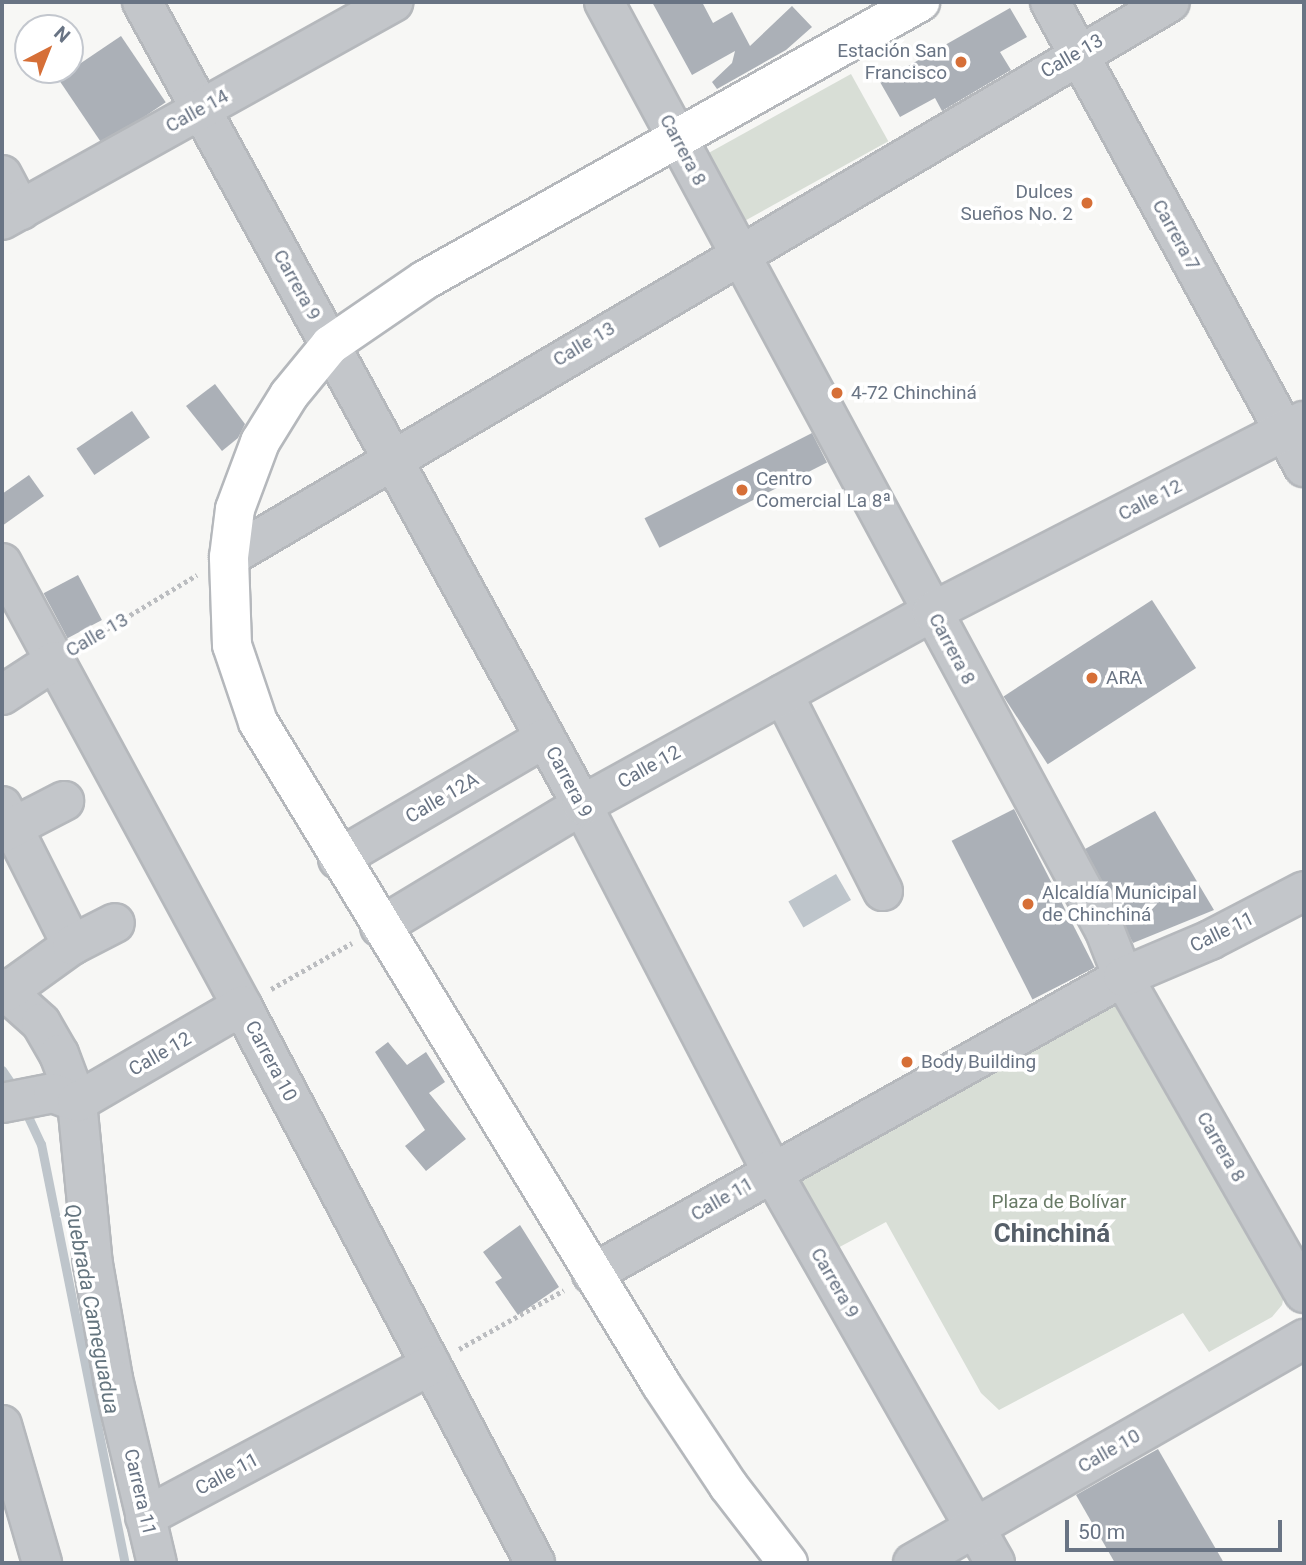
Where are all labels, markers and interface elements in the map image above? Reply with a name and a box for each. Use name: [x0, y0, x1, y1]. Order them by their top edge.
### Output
north arrow: [14, 14, 84, 84]
text: N: [49, 21, 75, 48]
street label: Calle 13: [1037, 29, 1107, 83]
place label: Estación San Francisco: [837, 40, 947, 84]
marker: Estación San Francisco: [953, 54, 969, 70]
street label: Calle 14: [162, 85, 232, 137]
street label: Carrera 8: [655, 111, 711, 189]
place label: Dulces Sueños No. 2: [961, 181, 1073, 225]
marker: Dulces Sueños No. 2: [1079, 195, 1095, 211]
street label: Carrera 7: [1147, 196, 1205, 274]
street label: Carrera 9: [268, 246, 326, 324]
street label: Calle 13: [549, 317, 619, 371]
place label: 4-72 Chinchiná: [851, 382, 977, 404]
marker: 4-72 Chinchiná: [829, 385, 845, 401]
place label: Centro Comercial La 8ª: [756, 468, 891, 512]
street label: Calle 12: [1114, 474, 1186, 526]
marker: Centro Comercial La 8ª: [734, 482, 750, 498]
street label: Calle 13: [62, 608, 132, 662]
street label: Carrera 8: [924, 610, 980, 688]
place label: ARA: [1106, 667, 1142, 689]
marker: ARA: [1084, 670, 1100, 686]
street label: Calle 12: [614, 741, 684, 793]
street label: Carrera 9: [541, 743, 597, 821]
street label: Calle 12A: [401, 768, 483, 828]
place label: Alcaldía Municipal de Chinchiná: [1042, 882, 1197, 926]
marker: Alcaldía Municipal de Chinchiná: [1020, 896, 1036, 912]
street label: Calle 11: [1186, 907, 1258, 957]
street label: Carrera 10: [240, 1017, 302, 1105]
street label: Calle 12: [125, 1027, 195, 1081]
place label: Body Building: [921, 1051, 1036, 1073]
marker: Body Building: [899, 1054, 915, 1070]
street label: Carrera 8: [1192, 1108, 1250, 1186]
street label: Calle 11: [687, 1172, 757, 1226]
park label: Plaza de Bolívar: [992, 1191, 1126, 1213]
water label: Quebrada Cameguadua: [59, 1202, 125, 1416]
district label: Chinchiná: [994, 1218, 1110, 1250]
street label: Carrera 9: [806, 1244, 864, 1322]
street label: Calle 10: [1074, 1424, 1144, 1478]
street label: Carrera 11: [119, 1447, 161, 1537]
street label: Calle 11: [192, 1448, 262, 1500]
scale bar: [1068, 1506, 1285, 1550]
text: 50 m: [1078, 1520, 1125, 1544]

